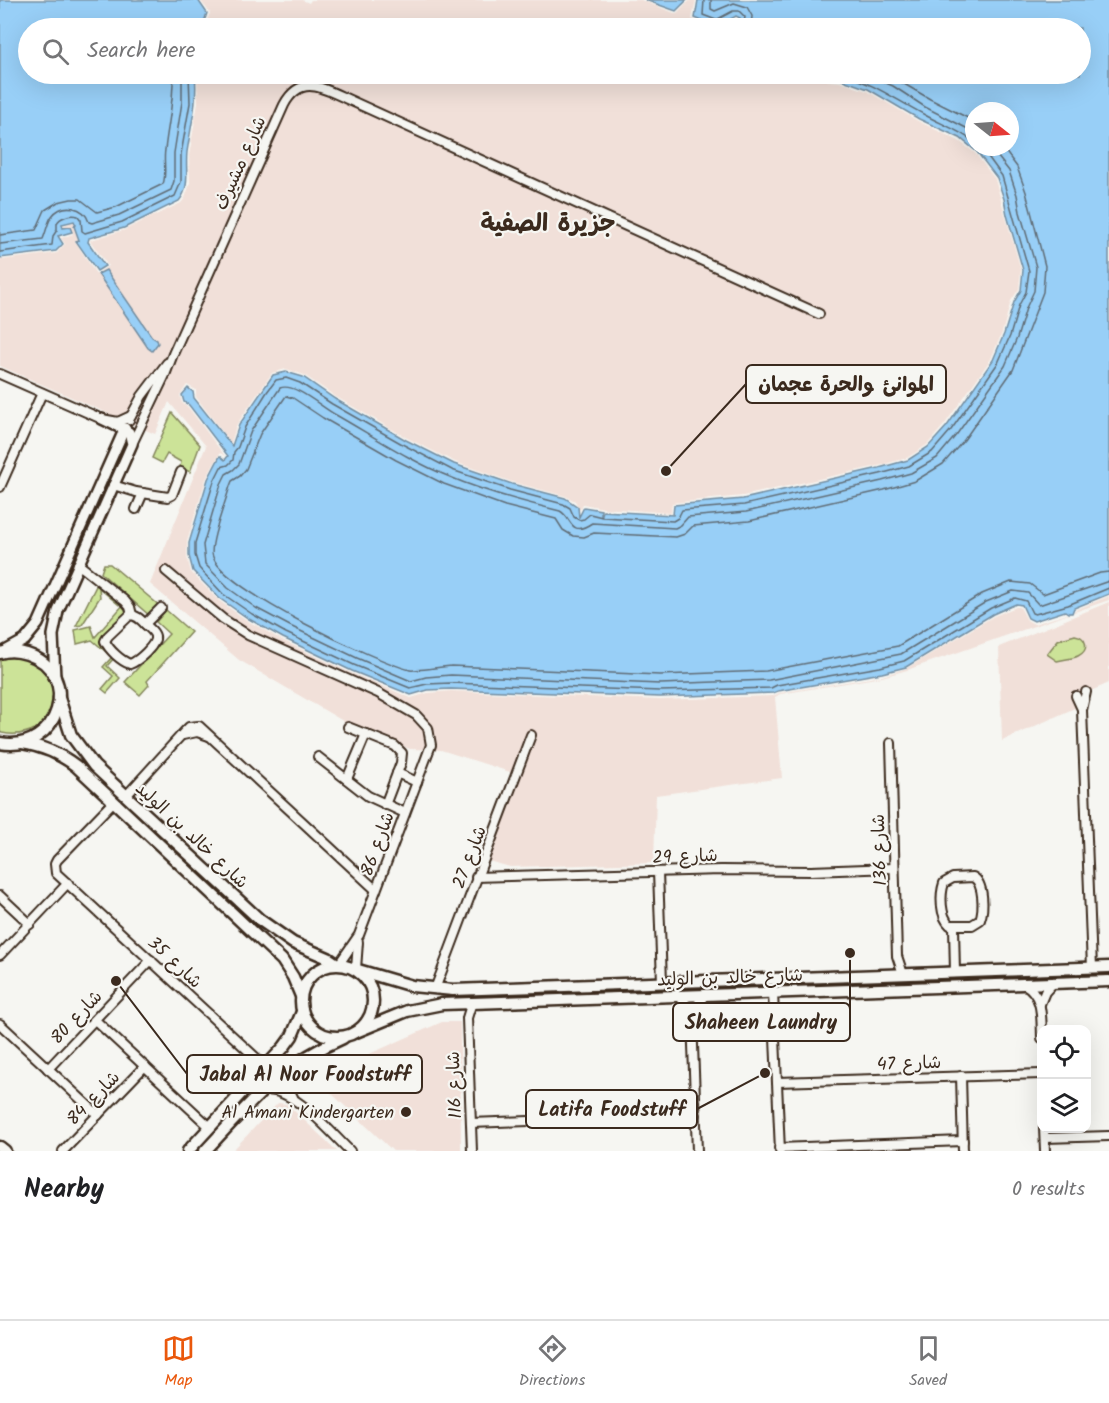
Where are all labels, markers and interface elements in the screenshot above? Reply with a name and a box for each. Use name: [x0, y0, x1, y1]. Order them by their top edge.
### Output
search box: [18, 18, 1091, 84]
text: Search here: [87, 34, 195, 69]
icon: search: [39, 35, 72, 68]
north arrow: [965, 102, 1019, 156]
street label: شارع مشيرف: [208, 112, 275, 215]
district label: جزيرة الصفية: [480, 205, 616, 244]
callout: الموانئ والحرة عجمان: [746, 365, 946, 403]
text: الموانئ والحرة عجمان: [758, 370, 934, 402]
street label: شارع خالد بن الوليد: [128, 776, 254, 897]
street label: شارع 86: [353, 808, 403, 881]
street label: شارع 136: [865, 813, 896, 886]
street label: شارع 27: [445, 822, 496, 893]
street label: شارع 29: [652, 842, 718, 873]
street label: شارع 35: [140, 930, 208, 996]
street label: شارع خالد بن الوليد: [656, 961, 804, 996]
street label: شارع 80: [44, 984, 110, 1052]
callout: Shaheen Laundry: [673, 1003, 850, 1041]
text: Shaheen Laundry: [685, 1008, 838, 1040]
map controls: [1037, 1025, 1091, 1133]
button: locate: [1037, 1025, 1091, 1079]
street label: شارع 47: [876, 1049, 942, 1080]
street label: شارع 116: [440, 1051, 471, 1119]
callout: Jabal Al Noor Foodstuff: [187, 1055, 422, 1093]
text: Jabal Al Noor Foodstuff: [199, 1060, 413, 1092]
street label: شارع 84: [60, 1065, 128, 1133]
button: layers: [1037, 1079, 1091, 1133]
callout: Latifa Foodstuff: [526, 1090, 697, 1128]
text: Latifa Foodstuff: [538, 1095, 688, 1127]
place label: Al Amani Kindergarten: [221, 1099, 394, 1128]
marker: Al Amani Kindergarten: [399, 1105, 413, 1119]
text: Nearby: [24, 1169, 104, 1211]
text: 0 results: [1012, 1174, 1085, 1206]
tab: Map: [162, 1332, 195, 1393]
tab: Directions: [519, 1332, 585, 1393]
tab: Saved: [909, 1332, 947, 1393]

